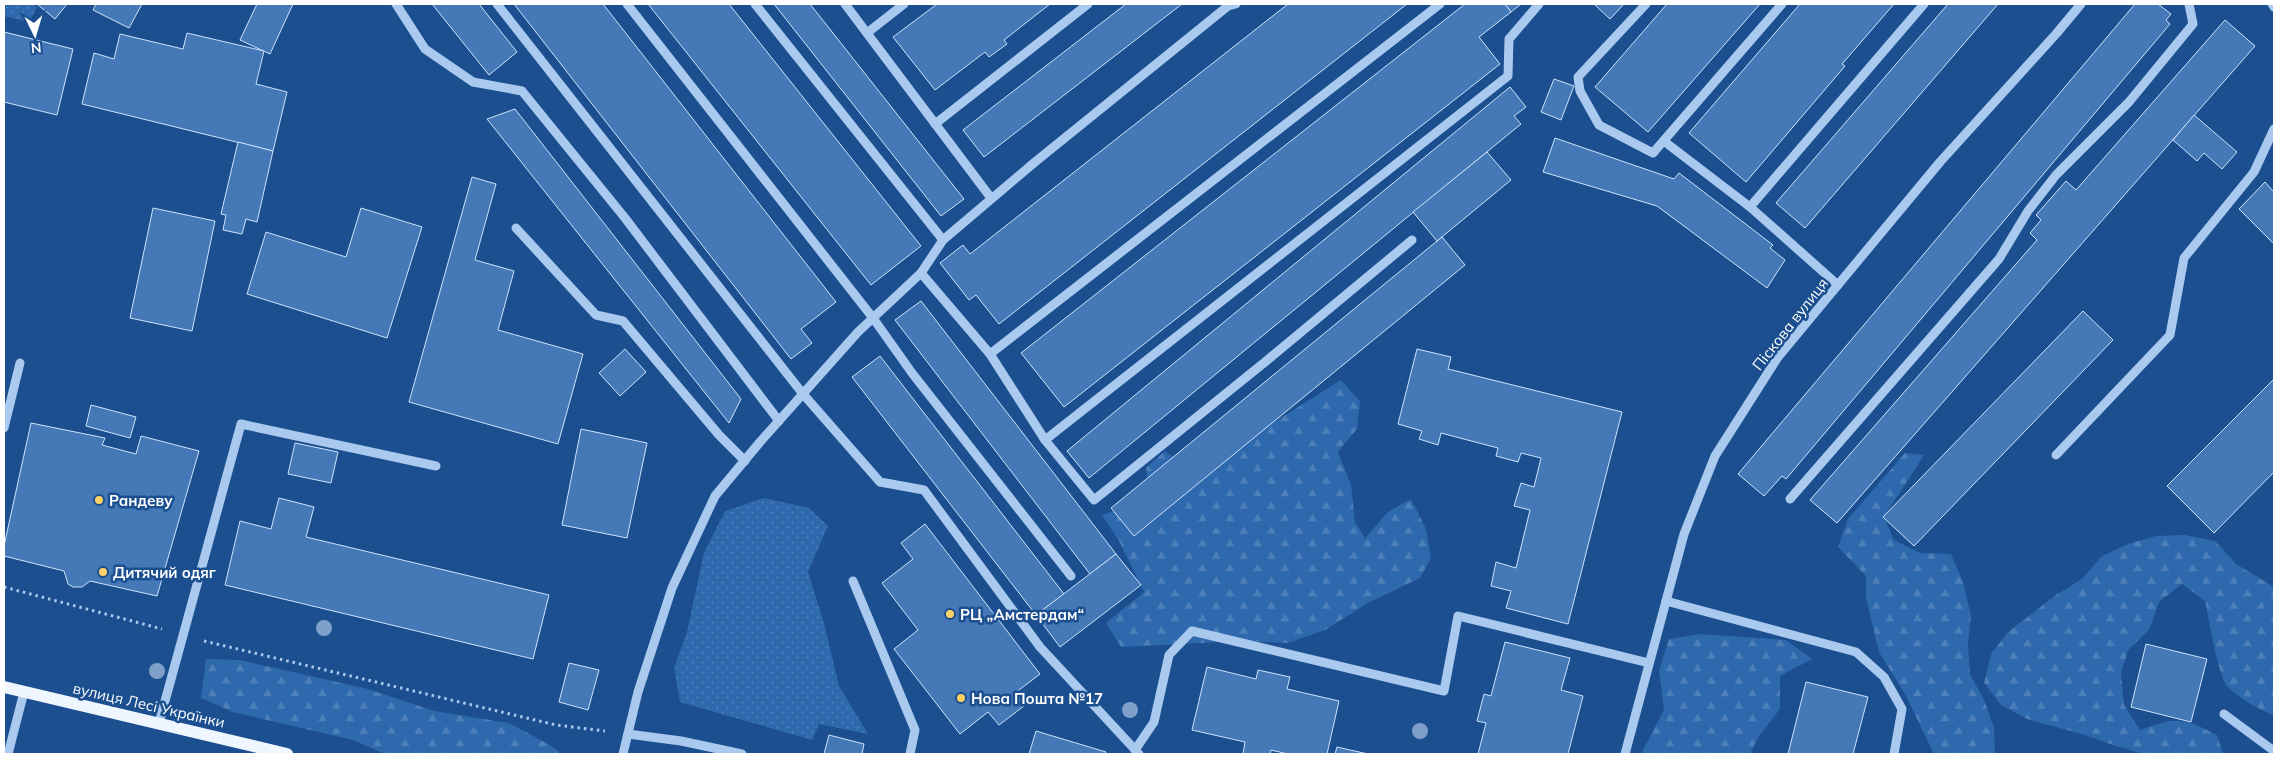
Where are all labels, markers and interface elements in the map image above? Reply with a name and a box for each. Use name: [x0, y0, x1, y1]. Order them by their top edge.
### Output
north arrow: [10, 10, 60, 60]
text: N: [30, 39, 42, 57]
street label: Піскова вулиця: [1748, 274, 1832, 374]
place label: Рандеву: [109, 491, 173, 510]
marker: Рандеву: [93, 494, 105, 506]
place label: Дитячий одяг: [113, 563, 216, 582]
marker: Дитячий одяг: [97, 566, 109, 578]
place label: РЦ „Амстердам“: [960, 605, 1084, 624]
marker: РЦ „Амстердам“: [944, 608, 956, 620]
street label: вулиця Лесі Українки: [71, 678, 227, 732]
place label: Нова Пошта №17: [971, 689, 1103, 708]
marker: Нова Пошта №17: [955, 692, 967, 704]

